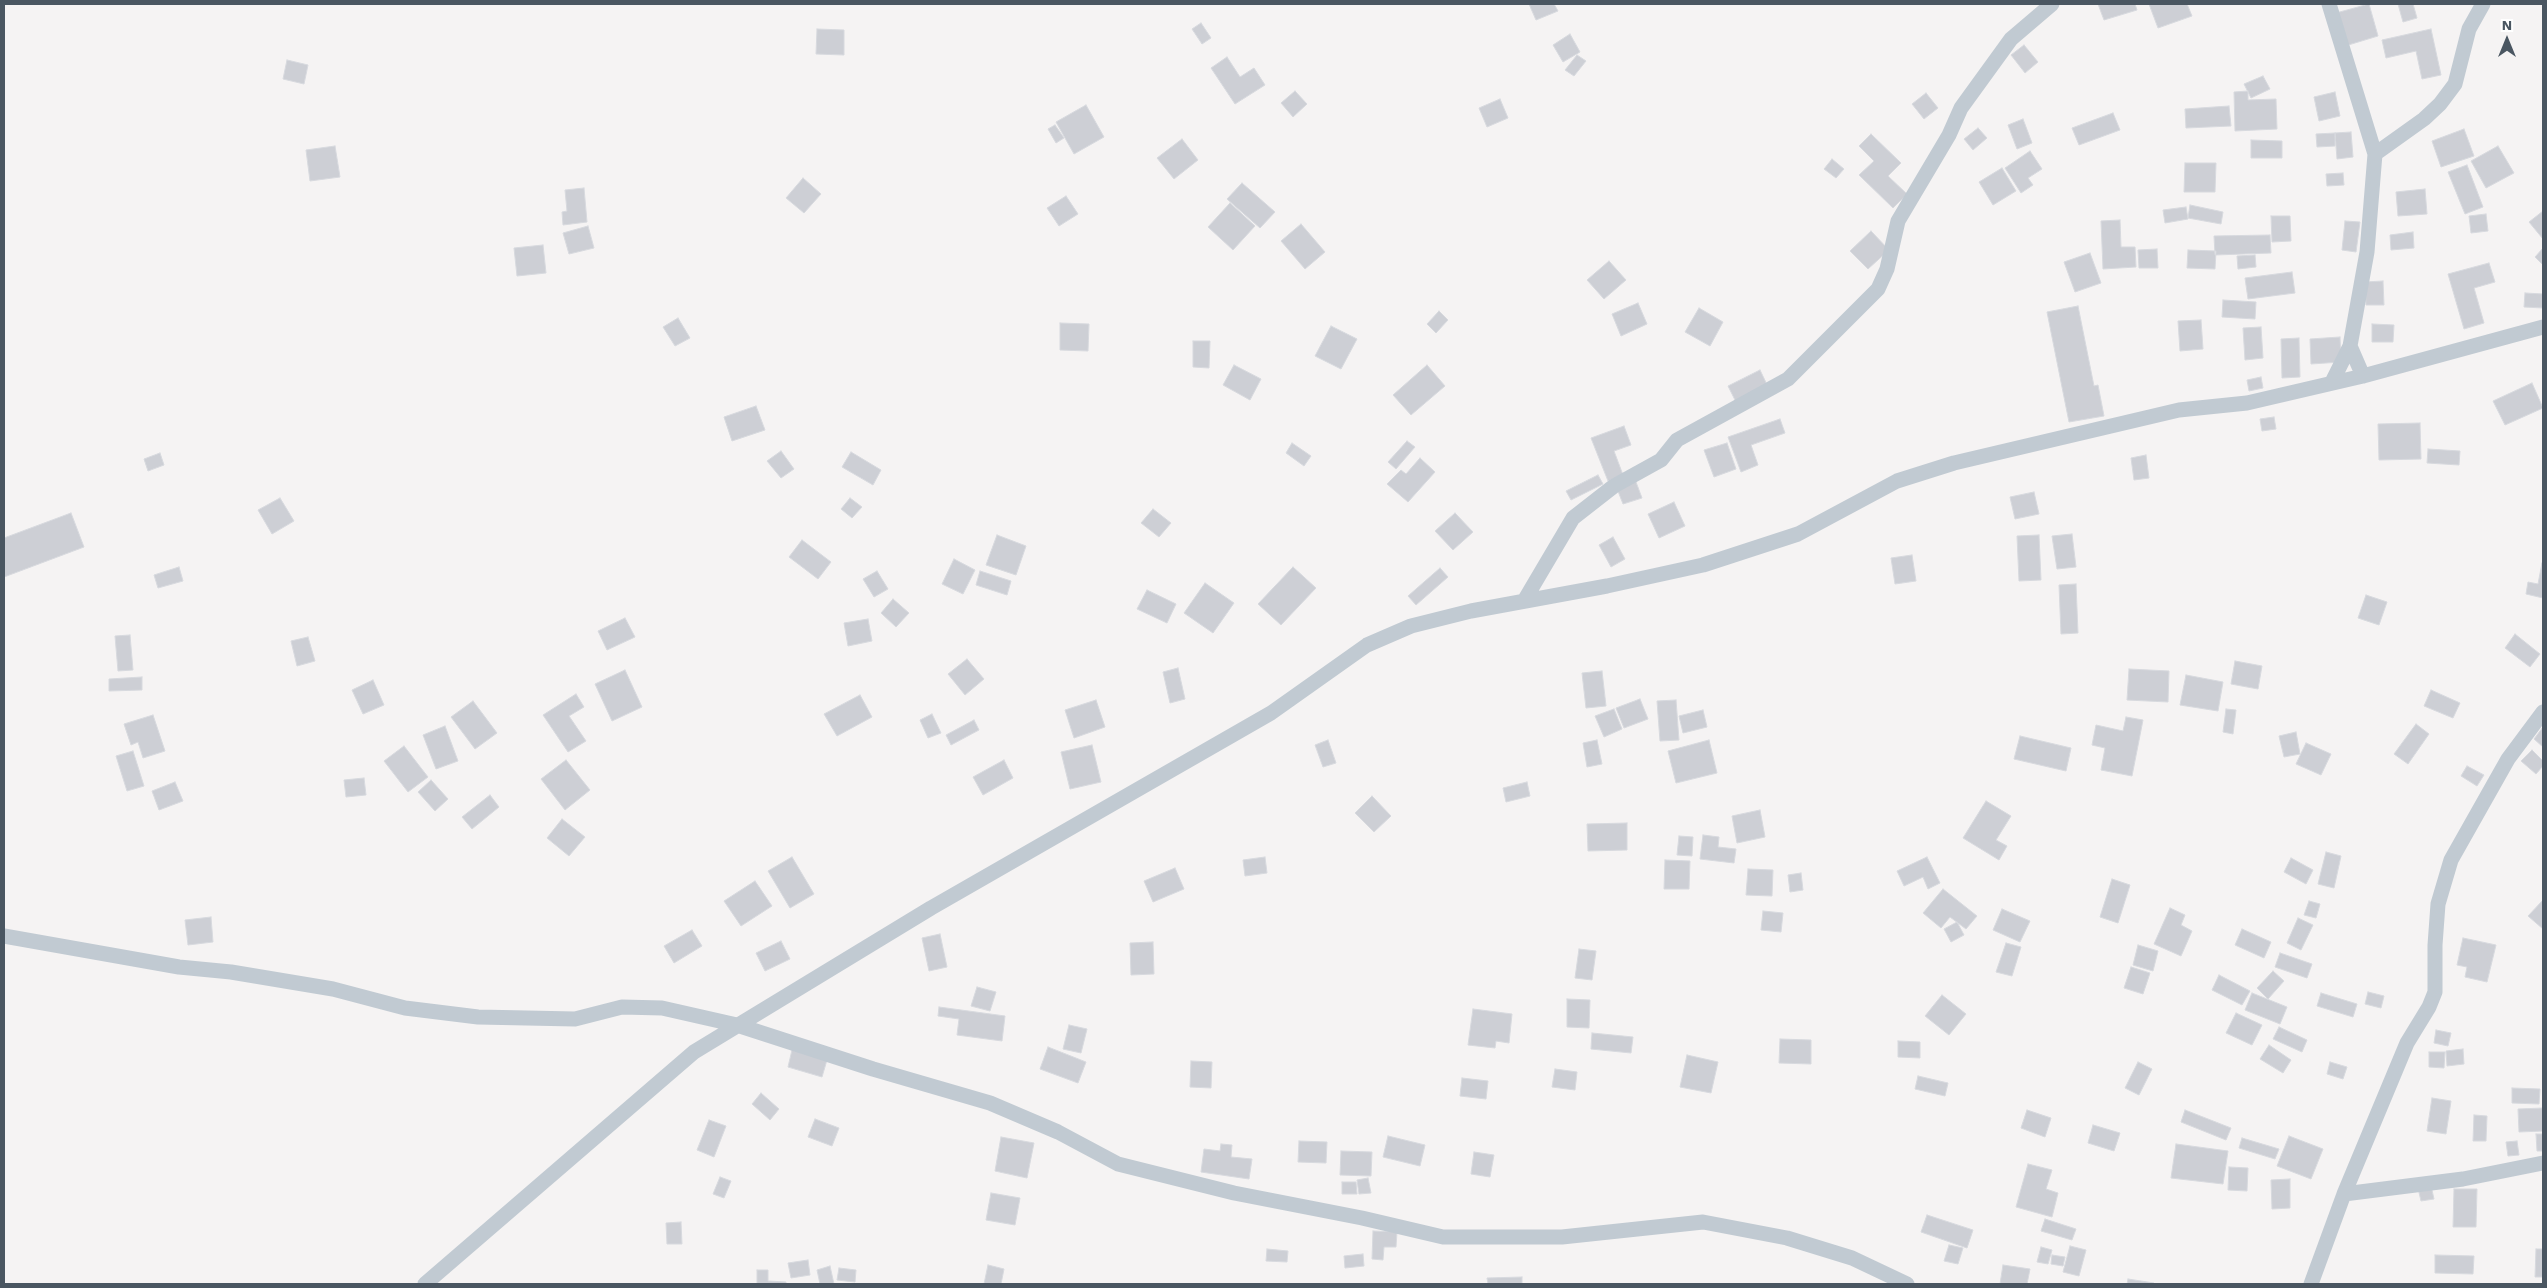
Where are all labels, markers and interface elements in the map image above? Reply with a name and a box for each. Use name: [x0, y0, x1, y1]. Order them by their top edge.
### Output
north arrow: [2482, 15, 2532, 65]
text: N: [2502, 17, 2512, 33]

